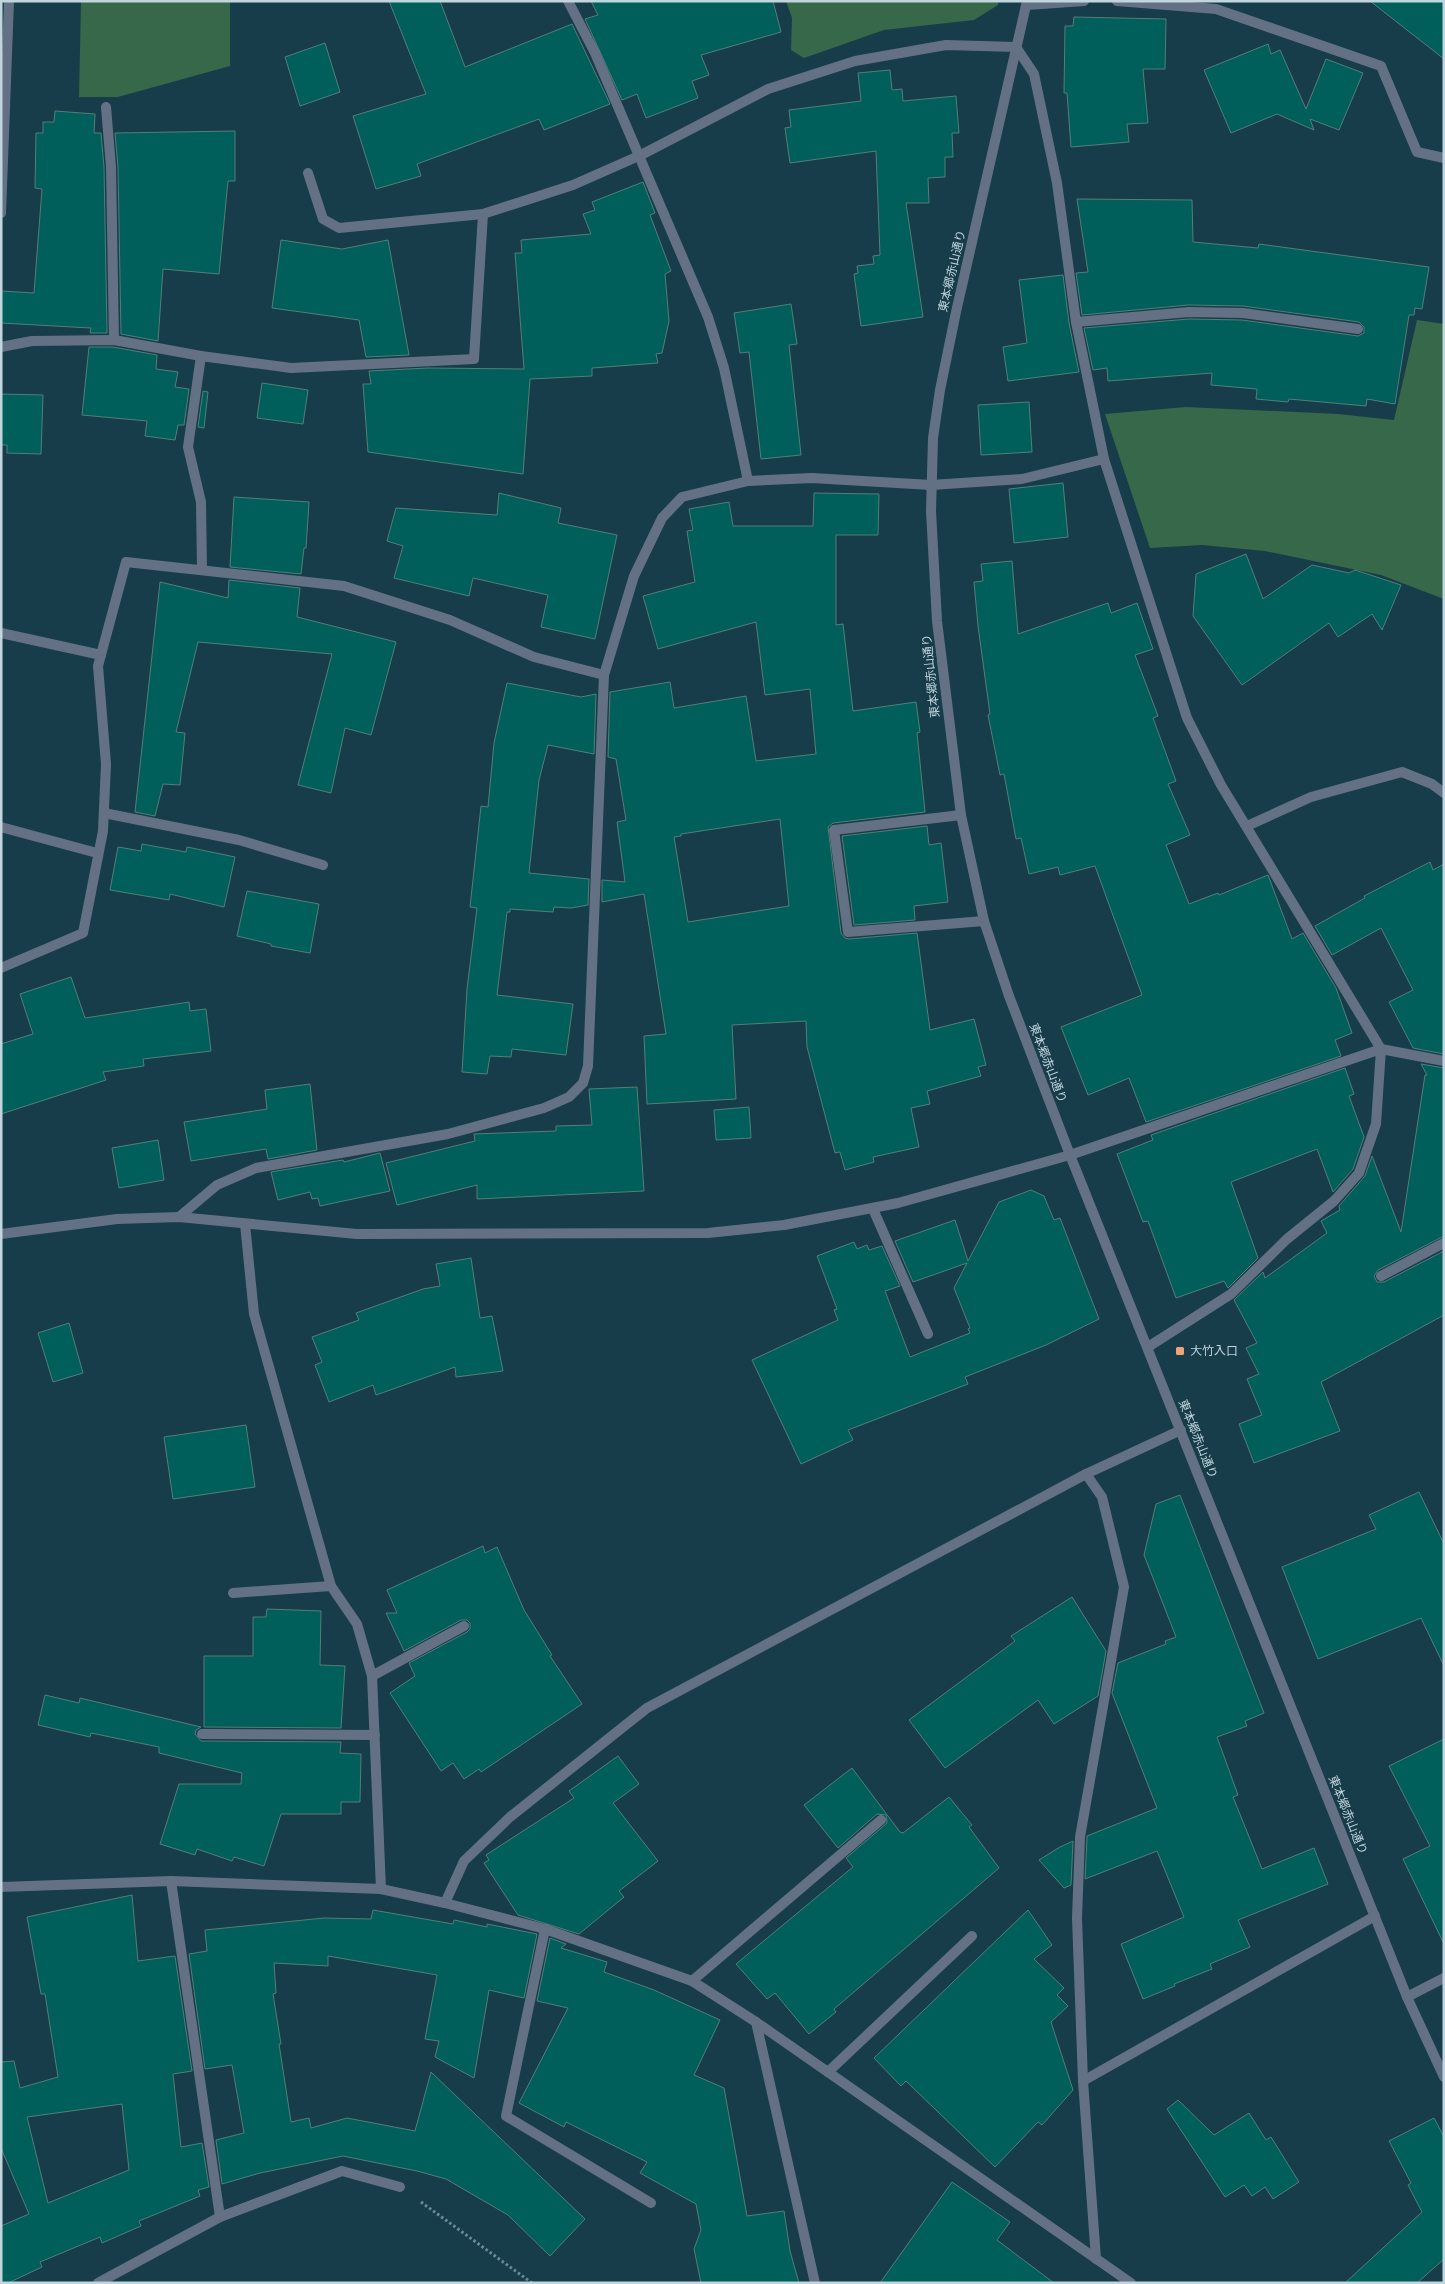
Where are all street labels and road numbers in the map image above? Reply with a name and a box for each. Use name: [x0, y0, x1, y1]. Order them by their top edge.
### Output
street label: 東本郷赤山通り: [936, 228, 968, 314]
street label: 東本郷赤山通り: [920, 633, 942, 719]
street label: 東本郷赤山通り: [1026, 1021, 1070, 1105]
street label: 東本郷赤山通り: [1176, 1397, 1220, 1481]
street label: 東本郷赤山通り: [1326, 1773, 1370, 1857]

